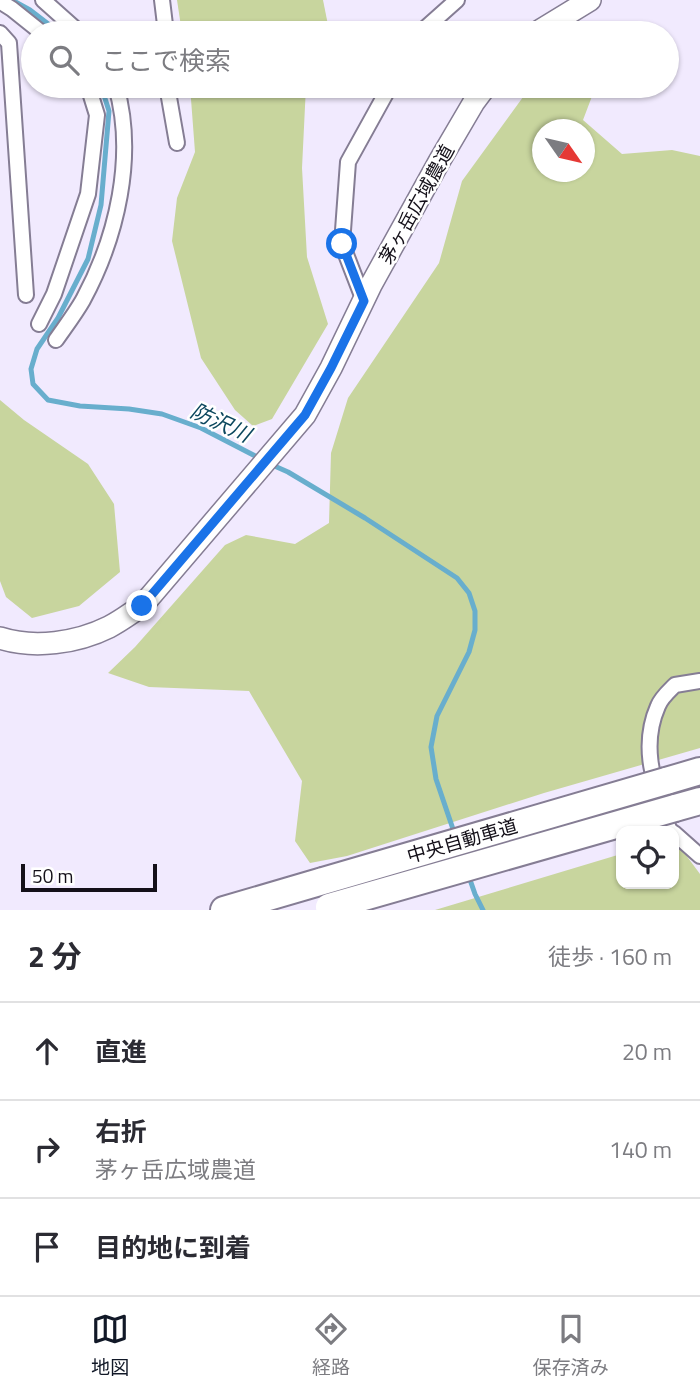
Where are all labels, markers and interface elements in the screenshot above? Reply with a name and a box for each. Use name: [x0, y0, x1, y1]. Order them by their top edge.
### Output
search box: [21, 21, 679, 98]
icon: search: [45, 41, 83, 79]
text: ここで検索: [101, 41, 231, 80]
north arrow: [532, 119, 595, 182]
street label: 茅ヶ岳広域農道: [371, 139, 461, 269]
route start: [326, 228, 357, 259]
water label: 防沢川: [186, 394, 258, 451]
route end: [126, 590, 157, 621]
street label: 中央自動車道: [403, 810, 521, 870]
map controls: [616, 826, 679, 889]
button: locate: [616, 826, 679, 889]
scale bar: [21, 861, 158, 893]
text: 50 m: [32, 861, 73, 890]
text: 2 分: [28, 933, 81, 979]
text: 徒歩 · 160 m: [548, 939, 672, 974]
icon: ahead: [28, 1032, 66, 1070]
text: 直進: [95, 1032, 147, 1071]
text: 20 m: [622, 1034, 672, 1069]
text: 右折: [95, 1112, 147, 1151]
icon: right: [28, 1130, 66, 1168]
text: 140 m: [609, 1132, 672, 1167]
text: 茅ヶ岳広域農道: [95, 1152, 256, 1187]
icon: arrive: [28, 1228, 66, 1266]
text: 目的地に到着: [95, 1228, 251, 1267]
tab: 地図: [91, 1310, 129, 1381]
tab: 経路: [312, 1310, 350, 1381]
tab: 保存済み: [533, 1310, 609, 1381]

